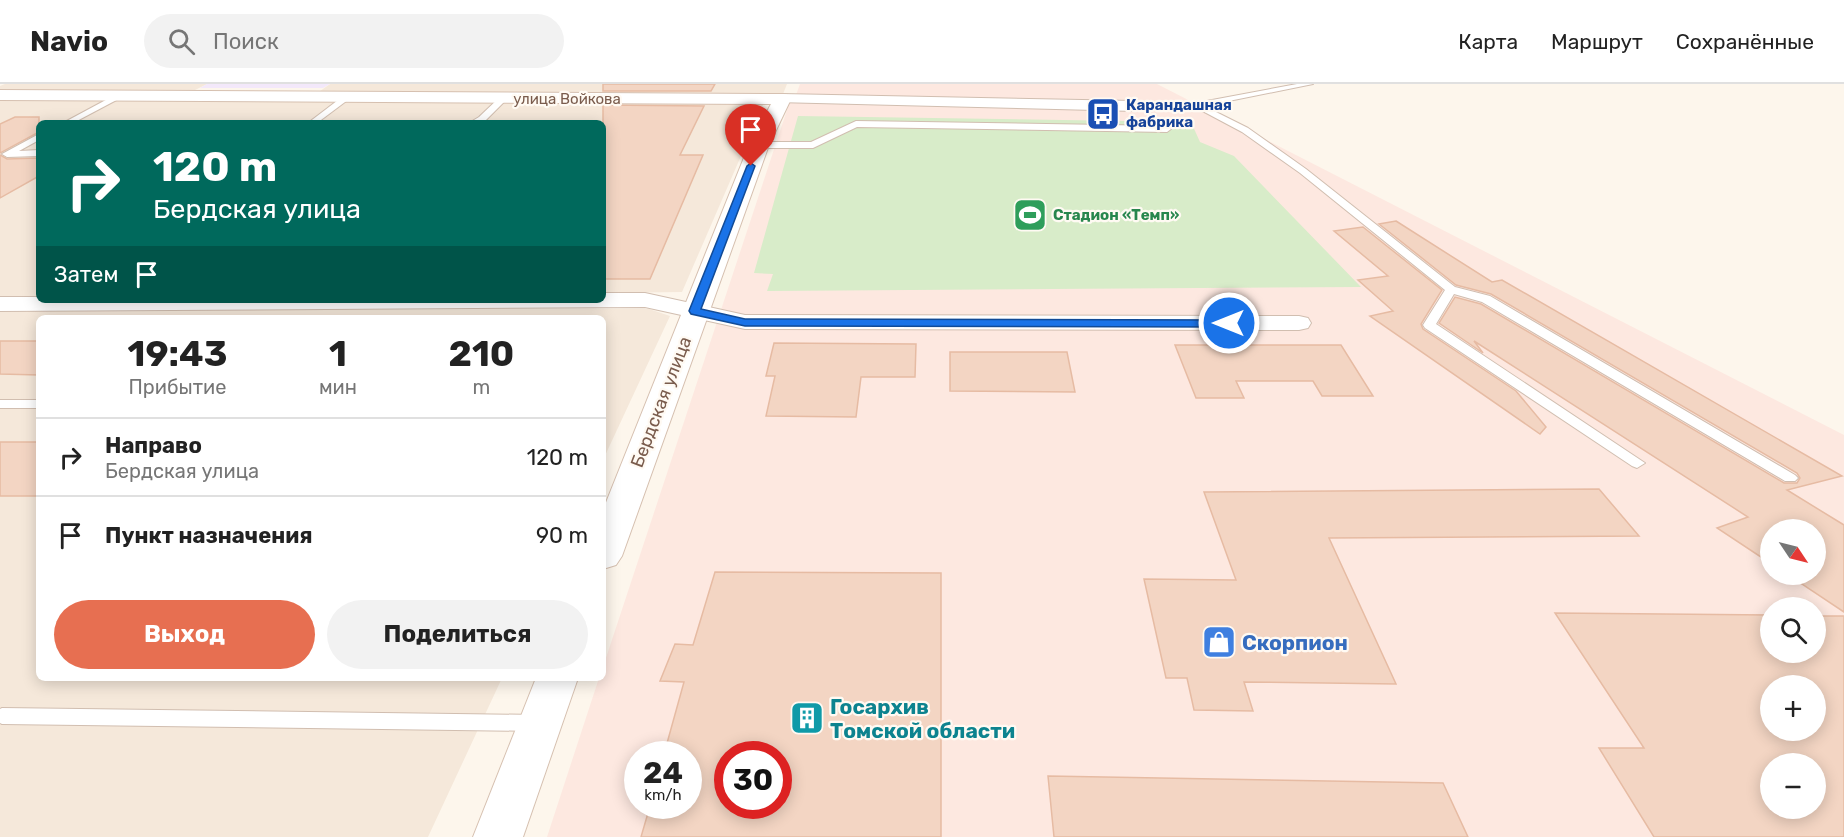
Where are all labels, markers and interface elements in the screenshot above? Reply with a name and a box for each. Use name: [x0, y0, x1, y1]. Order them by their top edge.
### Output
search box: [144, 14, 564, 68]
text: Navio: [30, 25, 108, 58]
icon: search: [165, 25, 198, 58]
text: Поиск: [213, 28, 279, 55]
text: Карта: [1458, 29, 1518, 54]
text: Маршрут: [1551, 29, 1643, 54]
text: Сохранённые: [1676, 29, 1814, 54]
street label: улица Войкова: [513, 90, 621, 108]
bus stop icon: Карандашная фабрика: [1085, 96, 1121, 132]
place label: Карандашная фабрика: [1126, 96, 1232, 131]
pin: [725, 104, 776, 166]
icon: arrive: [734, 113, 767, 146]
text: 120 m: [153, 142, 277, 192]
icon: right: [54, 144, 132, 222]
text: Бердская улица: [153, 193, 361, 225]
sports icon: Стадион «Темп»: [1012, 197, 1048, 233]
place label: Стадион «Темп»: [1053, 206, 1179, 224]
icon: arrive: [130, 258, 163, 291]
text: Затем: [54, 261, 118, 288]
position arrow: [1197, 291, 1261, 355]
text: 19:43: [128, 332, 227, 375]
text: 1: [329, 332, 347, 375]
text: 210: [449, 332, 514, 375]
street label: Бердская улица: [626, 333, 696, 471]
text: Прибытие: [129, 375, 226, 399]
text: мин: [319, 375, 357, 399]
text: m: [473, 375, 490, 399]
text: Направо: [105, 432, 202, 459]
icon: right: [54, 441, 87, 474]
text: 120 m: [527, 444, 588, 471]
text: Бердская улица: [105, 459, 259, 483]
icon: arrive: [54, 519, 87, 552]
north arrow: [1760, 519, 1826, 585]
map controls: [1760, 519, 1826, 819]
text: Пункт назначения: [105, 522, 313, 549]
text: 90 m: [536, 522, 588, 549]
button: search: [1760, 597, 1826, 663]
button: Выход: [54, 600, 315, 669]
button: Поделиться: [327, 600, 588, 669]
shop icon: Скорпион: [1201, 624, 1237, 660]
place label: Скорпион: [1242, 630, 1348, 655]
button: +: [1760, 675, 1826, 741]
place label: Госархив Томской области: [830, 694, 1015, 743]
building icon: Госархив Томской области: [789, 700, 825, 736]
speed limit sign: 30: [714, 741, 792, 819]
button: −: [1760, 753, 1826, 819]
text: 24: [643, 755, 683, 791]
text: km/h: [644, 786, 682, 804]

